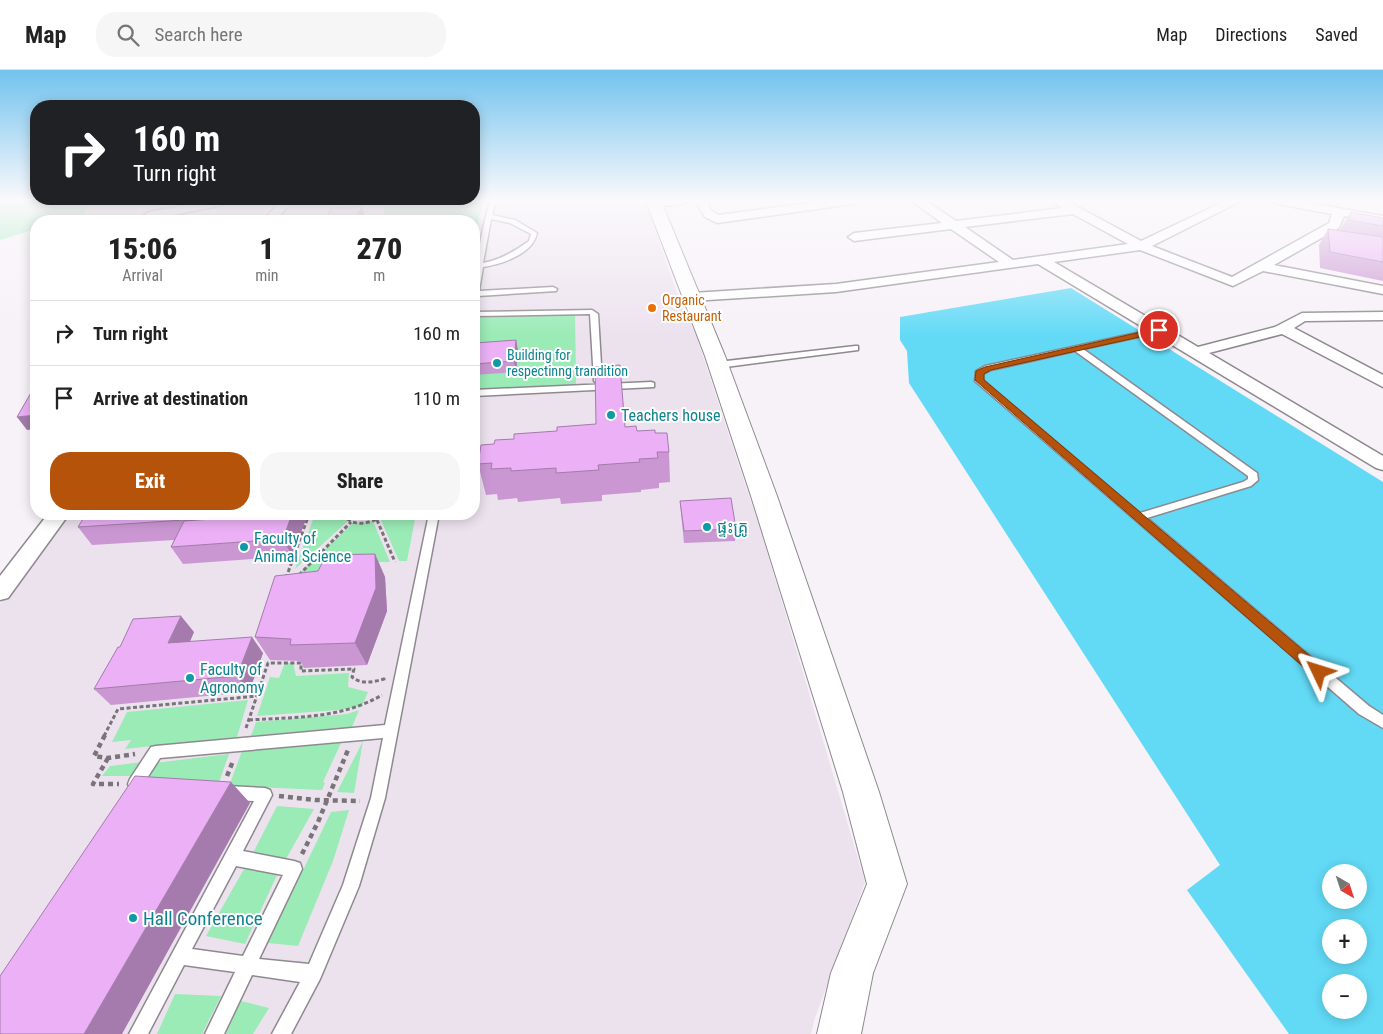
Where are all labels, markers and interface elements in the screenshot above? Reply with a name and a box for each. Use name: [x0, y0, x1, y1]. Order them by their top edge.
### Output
search box: [96, 12, 446, 57]
text: Map: [25, 21, 66, 49]
icon: search: [114, 21, 142, 49]
text: Search here: [154, 23, 243, 46]
text: Map: [1156, 24, 1187, 45]
text: Directions: [1215, 24, 1287, 45]
text: Saved: [1315, 24, 1358, 45]
text: 160 m: [133, 119, 220, 160]
icon: right: [50, 120, 115, 185]
text: Turn right: [133, 161, 216, 186]
text: 15:06: [108, 231, 177, 266]
text: 1: [259, 231, 274, 266]
text: 270: [356, 231, 402, 266]
text: Arrival: [122, 266, 163, 285]
text: min: [255, 266, 279, 285]
text: m: [373, 266, 385, 285]
place label: Organic Restaurant: [662, 292, 722, 324]
marker: Organic Restaurant: [646, 302, 658, 314]
pin: [1138, 309, 1180, 351]
icon: arrive: [1145, 316, 1173, 344]
icon: right: [50, 319, 78, 347]
text: Turn right: [93, 322, 168, 345]
text: 160 m: [413, 322, 460, 345]
place label: Building for respectinng trandition: [507, 347, 628, 379]
marker: Building for respectinng trandition: [491, 357, 503, 369]
icon: arrive: [50, 384, 78, 412]
text: Arrive at destination: [93, 387, 248, 410]
text: 110 m: [413, 387, 460, 410]
place label: Teachers house: [621, 406, 720, 425]
marker: Teachers house: [605, 409, 617, 421]
button: Exit: [50, 452, 250, 510]
button: Share: [260, 452, 460, 510]
place label: ផ្ទះគ្រូ: [717, 518, 748, 537]
marker: ផ្ទះគ្រូ: [701, 521, 713, 533]
place label: Faculty of Animal Science: [254, 529, 351, 566]
marker: Faculty of Animal Science: [238, 541, 250, 553]
position arrow: [1292, 645, 1344, 697]
place label: Faculty of Agronomy: [200, 660, 265, 697]
marker: Faculty of Agronomy: [184, 672, 196, 684]
north arrow: [1322, 864, 1368, 909]
map controls: [1322, 864, 1367, 1019]
place label: Hall Conference: [143, 907, 263, 930]
marker: Hall Conference: [127, 912, 139, 924]
button: +: [1322, 919, 1367, 964]
button: −: [1322, 974, 1367, 1019]

